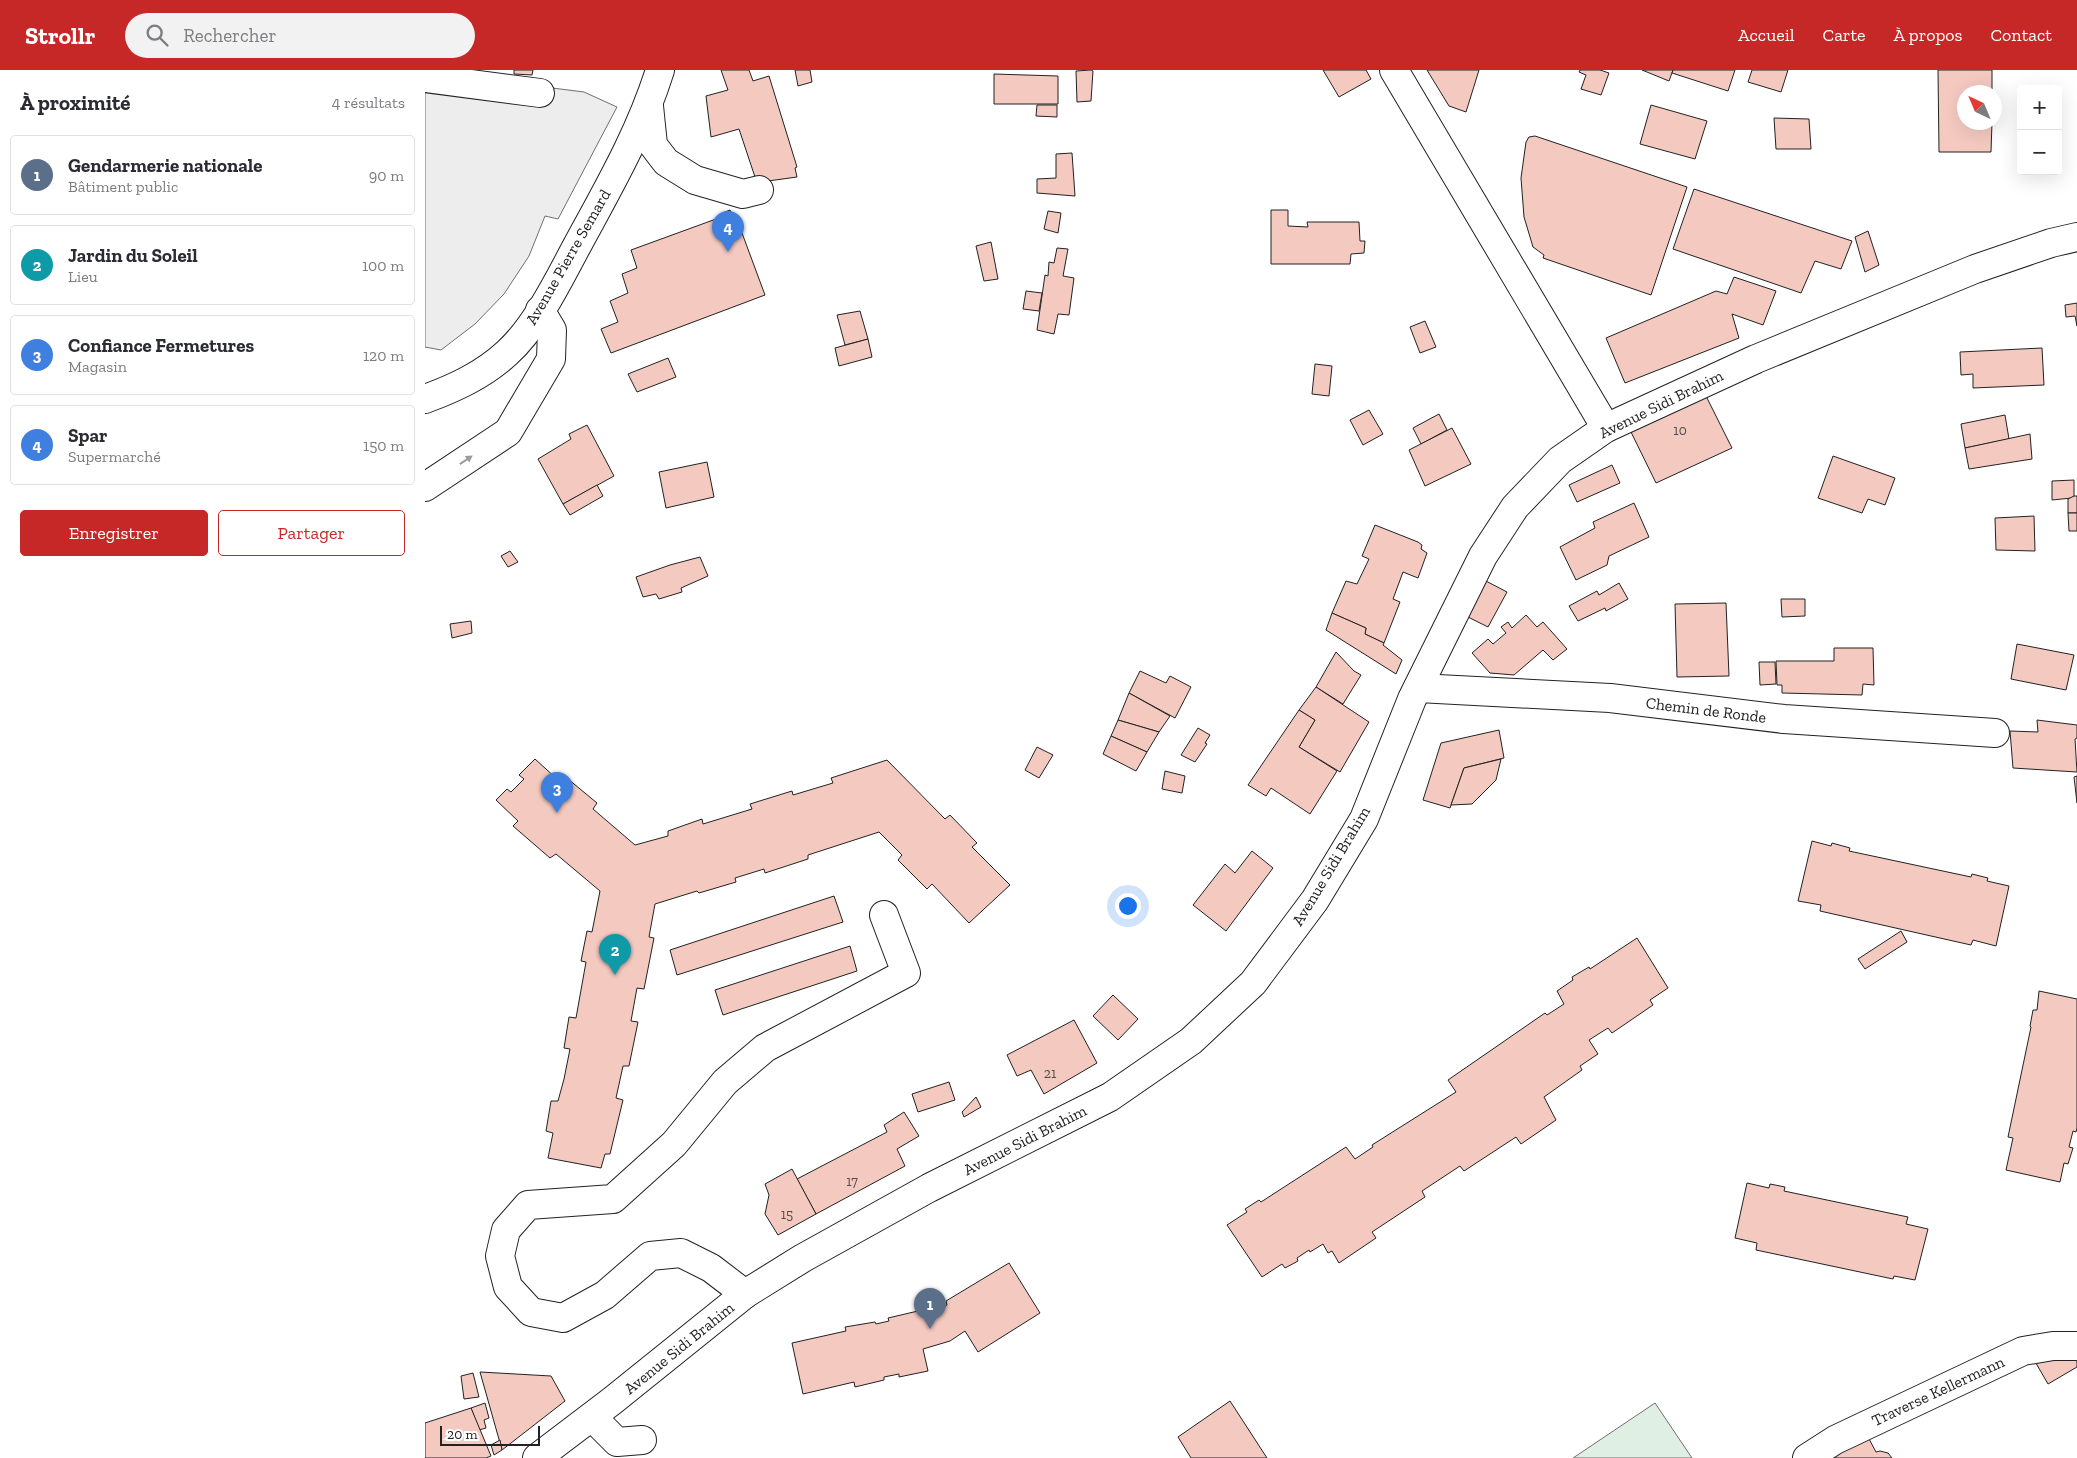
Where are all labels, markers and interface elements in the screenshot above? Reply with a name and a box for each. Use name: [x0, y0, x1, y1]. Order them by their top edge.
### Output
search box: [125, 13, 475, 58]
text: Strollr: [25, 21, 95, 50]
icon: search: [143, 21, 171, 49]
text: Rechercher: [183, 24, 276, 47]
text: Accueil: [1738, 24, 1795, 46]
text: Carte: [1823, 24, 1866, 46]
text: À propos: [1894, 24, 1962, 46]
text: Contact: [1990, 24, 2052, 46]
north arrow: [1957, 85, 2002, 130]
map controls: [2017, 85, 2062, 175]
button: +: [2017, 85, 2062, 130]
text: À proximité: [20, 90, 130, 115]
text: 4 résultats: [332, 93, 405, 112]
button: −: [2017, 130, 2062, 175]
text: Gendarmerie nationale: [68, 154, 262, 177]
text: 1: [34, 166, 40, 185]
text: 90 m: [369, 166, 404, 185]
text: Bâtiment public: [68, 177, 178, 196]
street label: Avenue Pierre Semard: [521, 186, 615, 328]
pin: 4: [712, 211, 744, 252]
text: Jardin du Soleil: [68, 244, 198, 267]
text: 2: [33, 256, 41, 275]
text: 100 m: [362, 256, 404, 275]
text: Lieu: [68, 267, 98, 286]
text: Confiance Fermetures: [68, 334, 254, 357]
text: 3: [33, 346, 41, 365]
text: 120 m: [363, 346, 404, 365]
text: Magasin: [68, 357, 127, 376]
street label: Avenue Sidi Brahim: [1596, 366, 1726, 442]
house number: 10: [1673, 422, 1687, 439]
text: Spar: [68, 424, 107, 447]
text: 4: [32, 436, 42, 455]
text: 150 m: [363, 436, 404, 455]
text: Supermarché: [68, 447, 161, 466]
one-way arrow: [459, 455, 472, 465]
button: Enregistrer: [20, 510, 208, 556]
button: Partager: [218, 510, 405, 556]
street label: Chemin de Ronde: [1645, 693, 1767, 727]
pin: 3: [541, 772, 573, 813]
street label: Avenue Sidi Brahim: [1288, 803, 1374, 929]
your location: [1115, 893, 1141, 919]
pin: 2: [599, 934, 631, 975]
house number: 21: [1044, 1065, 1057, 1082]
street label: Avenue Sidi Brahim: [960, 1101, 1090, 1179]
house number: 17: [846, 1173, 858, 1190]
house number: 15: [781, 1206, 793, 1223]
pin: 1: [914, 1288, 946, 1329]
street label: Avenue Sidi Brahim: [620, 1298, 738, 1398]
street label: Traverse Kellermann: [1869, 1352, 2008, 1430]
scale bar: [440, 1423, 540, 1446]
text: 20 m: [447, 1426, 478, 1443]

